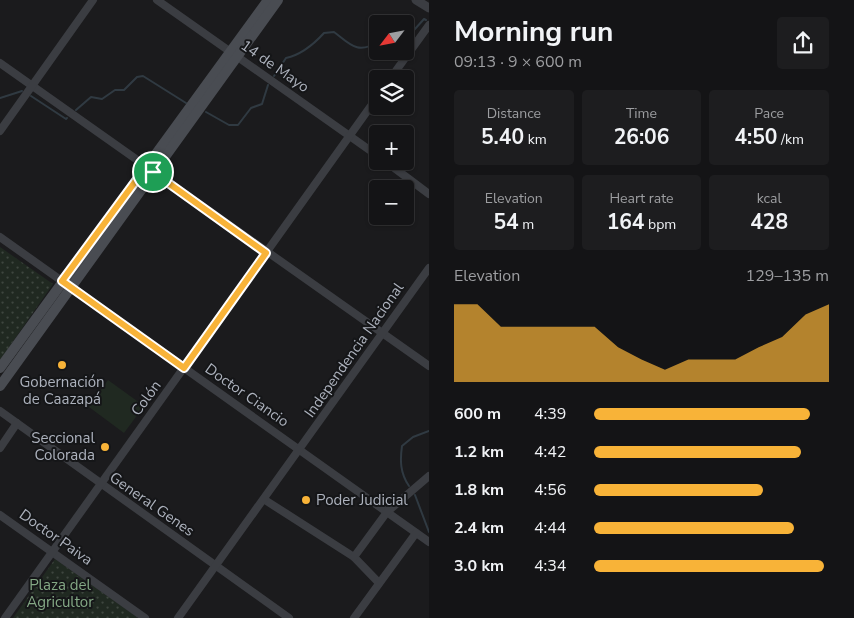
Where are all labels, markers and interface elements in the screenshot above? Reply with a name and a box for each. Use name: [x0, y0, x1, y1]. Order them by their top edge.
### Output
text: Morning run: [454, 13, 613, 51]
north arrow: [369, 15, 414, 60]
map controls: [369, 15, 414, 225]
button: share: [777, 17, 829, 69]
street label: 14 de Mayo: [237, 35, 313, 97]
text: 09:13 · 9 × 600 m: [454, 51, 582, 73]
button: layers: [369, 70, 414, 115]
text: Distance: [487, 104, 541, 123]
text: Time: [626, 104, 657, 123]
text: Pace: [754, 104, 784, 123]
text: 5.40: [481, 123, 524, 151]
text: 26:06: [614, 123, 669, 151]
text: 4:50: [734, 123, 777, 151]
button: +: [369, 125, 414, 170]
text: km: [524, 130, 547, 149]
text: /km: [777, 130, 804, 149]
pin: [132, 151, 174, 193]
icon: arrive: [139, 158, 167, 186]
button: −: [369, 180, 414, 225]
text: Elevation: [485, 189, 543, 208]
text: Heart rate: [609, 189, 674, 208]
text: kcal: [757, 189, 782, 208]
text: 54: [493, 208, 519, 236]
text: 164: [607, 208, 644, 236]
text: 428: [750, 208, 788, 236]
text: m: [519, 215, 534, 234]
text: bpm: [644, 215, 676, 234]
text: Elevation: [454, 265, 520, 287]
text: 129–135 m: [746, 265, 829, 287]
street label: Independencia Nacional: [300, 278, 409, 421]
marker: Gobernación de Caazapá: [56, 359, 68, 371]
street label: Doctor Ciancio: [201, 359, 293, 431]
place label: Gobernación de Caazapá: [19, 372, 105, 409]
street label: Colón: [126, 376, 166, 420]
text: 600 m: [454, 403, 501, 425]
text: 4:39: [534, 403, 566, 425]
place label: Seccional Colorada: [31, 428, 96, 465]
marker: Seccional Colorada: [99, 441, 111, 453]
text: 1.2 km: [454, 441, 504, 463]
text: 4:42: [534, 441, 566, 463]
street label: General Genes: [106, 467, 198, 541]
text: 1.8 km: [454, 479, 504, 501]
text: 4:56: [534, 479, 566, 501]
place label: Poder Judicial: [316, 490, 408, 510]
marker: Poder Judicial: [300, 494, 312, 506]
street label: Doctor Paiva: [15, 504, 97, 570]
text: 2.4 km: [454, 517, 504, 539]
text: 4:44: [534, 517, 566, 539]
text: 3.0 km: [454, 555, 504, 577]
text: 4:34: [534, 555, 566, 577]
park label: Plaza del Agricultor: [26, 575, 94, 612]

